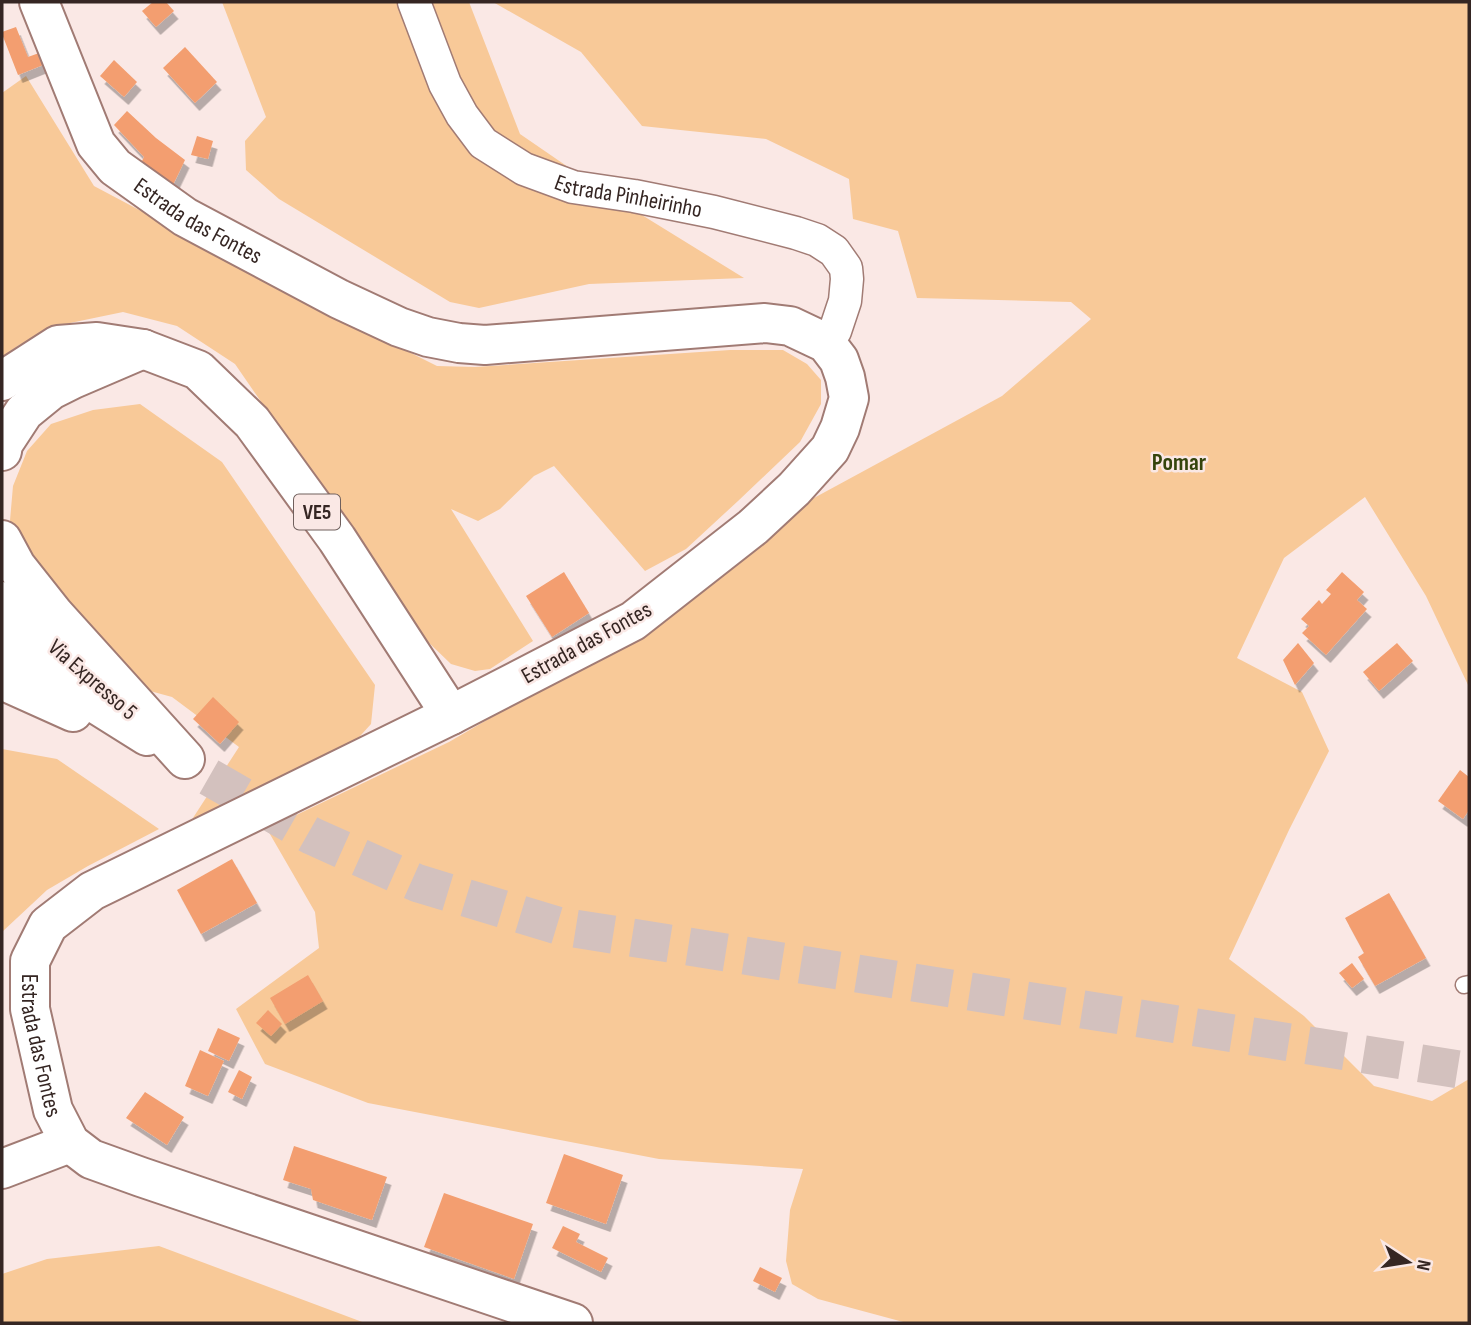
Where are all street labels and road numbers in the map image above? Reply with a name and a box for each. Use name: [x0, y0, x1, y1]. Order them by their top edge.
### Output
street label: Estrada Pinheirinho: [550, 168, 704, 224]
street label: Estrada das Fontes: [128, 172, 267, 270]
road number: VE5: [294, 494, 340, 530]
street label: Estrada das Fontes: [516, 596, 656, 690]
street label: Via Expresso 5: [42, 633, 143, 726]
street label: Estrada das Fontes: [14, 974, 67, 1122]

